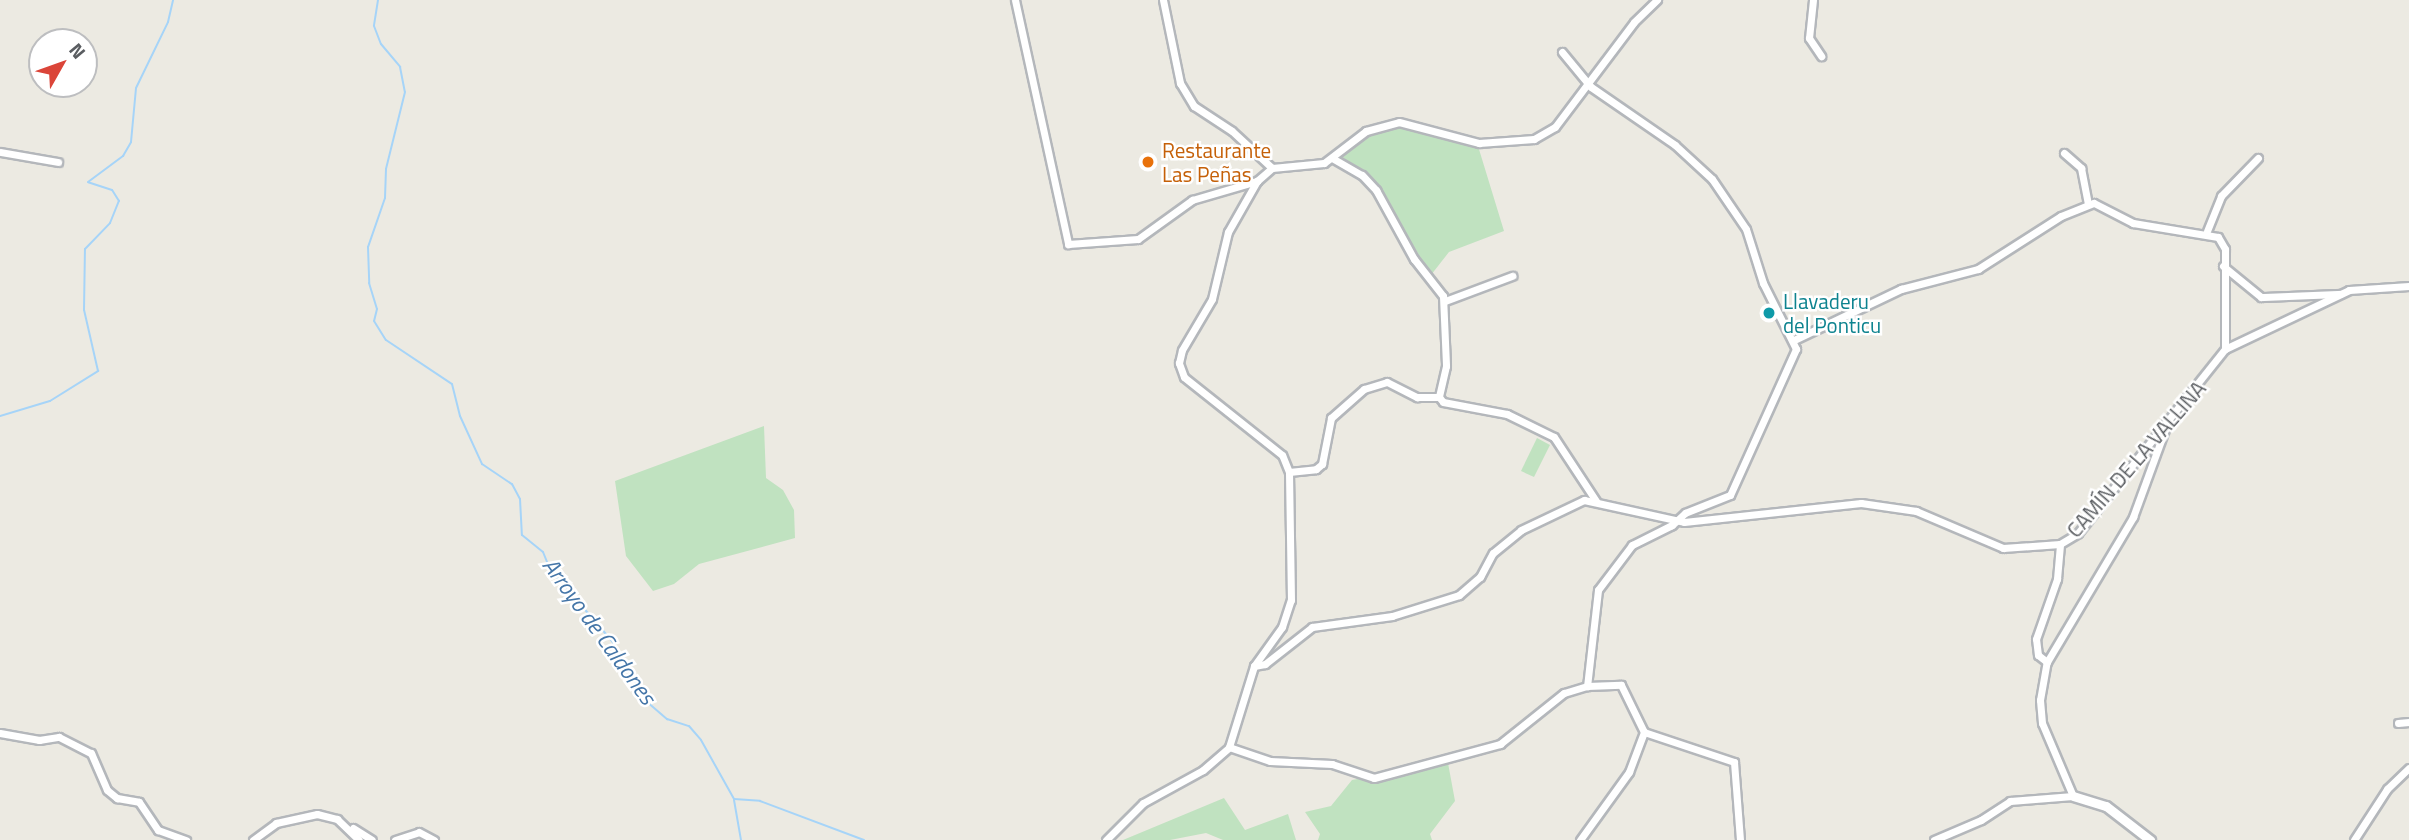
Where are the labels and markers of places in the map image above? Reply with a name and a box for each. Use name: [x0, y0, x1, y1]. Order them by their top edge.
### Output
place label: Restaurante Las Peñas: [1162, 137, 1271, 187]
marker: Restaurante Las Peñas: [1140, 154, 1156, 170]
place label: Llavaderu del Ponticu: [1783, 288, 1881, 338]
marker: Llavaderu del Ponticu: [1761, 305, 1777, 321]

